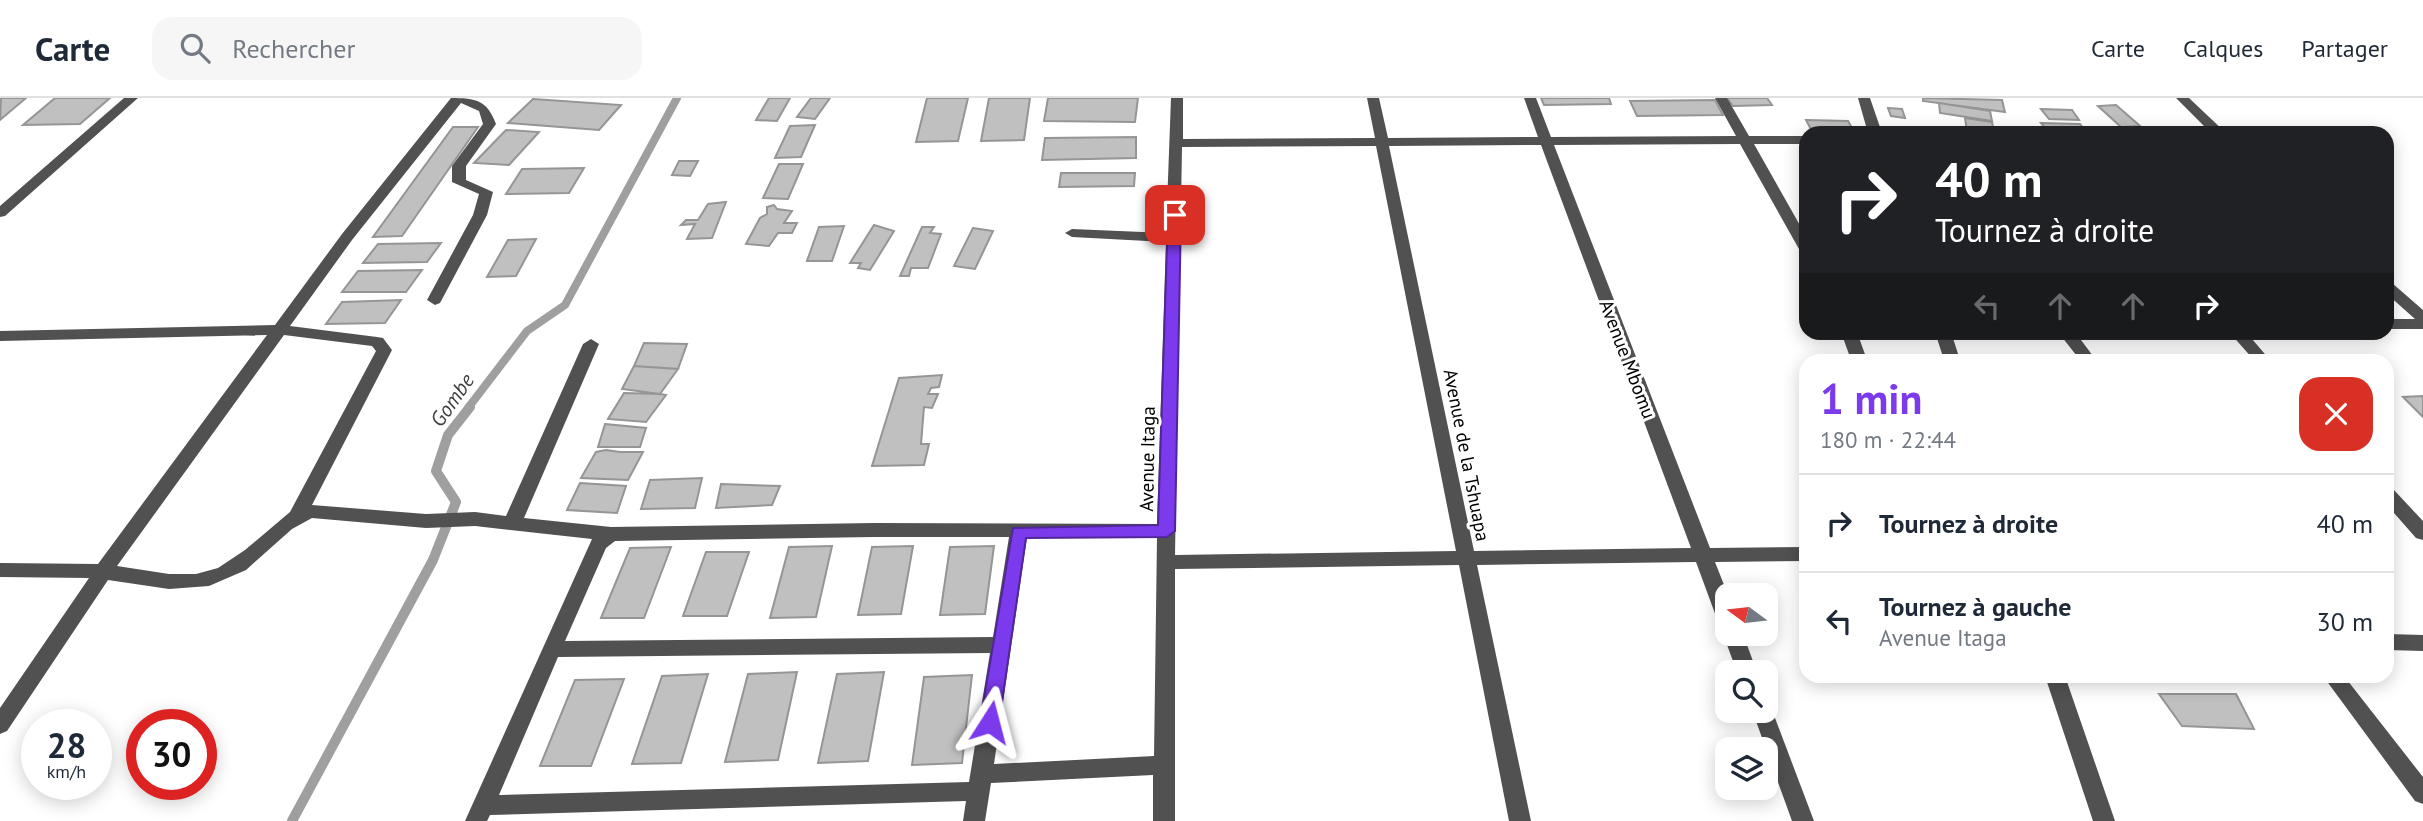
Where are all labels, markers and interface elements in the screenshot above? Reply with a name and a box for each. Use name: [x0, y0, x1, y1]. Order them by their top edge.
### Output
search box: [152, 17, 642, 80]
text: Carte: [35, 27, 110, 70]
icon: search: [176, 29, 214, 67]
text: Rechercher: [232, 32, 355, 65]
text: Carte: [2091, 33, 2145, 64]
text: Calques: [2183, 33, 2263, 64]
text: Partager: [2301, 33, 2388, 64]
text: 40 m: [1935, 147, 2042, 211]
icon: right: [1820, 154, 1911, 245]
pin: [1145, 185, 1205, 245]
icon: arrive: [1156, 196, 1194, 234]
text: Tournez à droite: [1935, 209, 2154, 251]
icon: left: [1968, 287, 2006, 325]
icon: ahead: [2041, 287, 2079, 325]
icon: ahead: [2114, 287, 2152, 325]
icon: right: [2187, 287, 2225, 325]
street label: Avenue Mbomu: [1594, 296, 1662, 422]
street label: Avenue de la Tshuapa: [1439, 367, 1495, 543]
water label: Gombe: [424, 368, 480, 432]
text: 1 min: [1820, 371, 1922, 426]
button: close: [2299, 377, 2373, 451]
street label: Avenue Itaga: [1134, 406, 1160, 512]
text: 180 m · 22:44: [1820, 425, 1956, 454]
icon: right: [1820, 504, 1858, 542]
text: Tournez à droite: [1879, 507, 2058, 540]
text: 40 m: [2317, 507, 2373, 540]
north arrow: [1715, 583, 1778, 646]
map controls: [1715, 583, 1778, 800]
text: Tournez à gauche: [1879, 590, 2071, 623]
icon: left: [1820, 602, 1858, 640]
text: 30 m: [2317, 605, 2373, 638]
text: Avenue Itaga: [1879, 623, 2007, 652]
button: search: [1715, 660, 1778, 723]
position arrow: [953, 685, 1027, 759]
speed limit sign: 30: [126, 709, 217, 800]
text: 28: [47, 722, 86, 768]
button: layers: [1715, 737, 1778, 800]
text: km/h: [47, 760, 86, 783]

